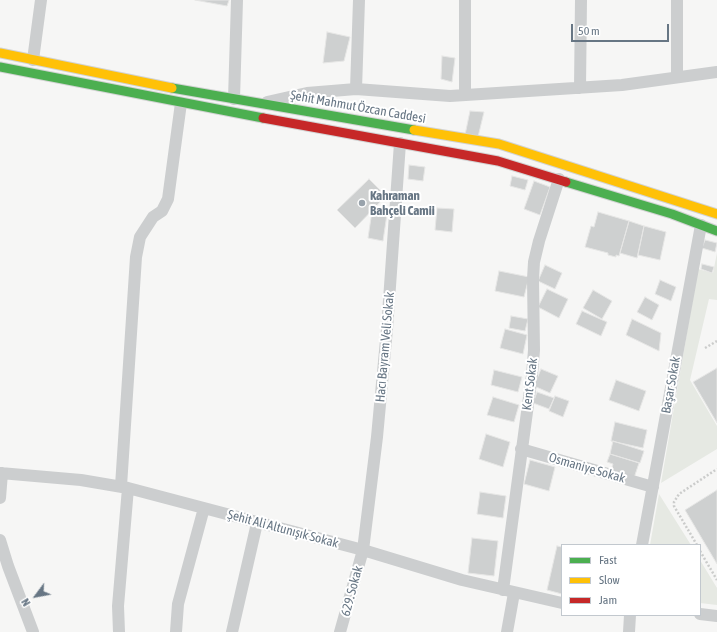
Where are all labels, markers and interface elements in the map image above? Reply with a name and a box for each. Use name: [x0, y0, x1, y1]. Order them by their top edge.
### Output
scale bar: [573, 16, 671, 42]
text: 50 m: [578, 24, 600, 38]
street label: Şehit Mahmut Özcan Caddesi: [289, 87, 427, 127]
place label: Kahraman Bahçeli Camii: [370, 188, 435, 219]
marker: Kahraman Bahçeli Camii: [357, 198, 367, 208]
street label: Hacı Bayram Veli Sokak: [372, 291, 398, 403]
street label: Başar Sokak: [658, 355, 684, 415]
street label: Kent Sokak: [519, 357, 541, 411]
street label: Osmaniye Sokak: [547, 450, 627, 486]
street label: Şehit Ali Altunışık Sokak: [226, 507, 340, 551]
legend: [561, 544, 701, 616]
text: Fast: [599, 553, 617, 567]
street label: 629. Sokak: [338, 564, 366, 618]
text: Slow: [599, 573, 620, 587]
north arrow: [16, 576, 56, 616]
text: Jam: [599, 593, 617, 607]
text: N: [19, 596, 33, 608]

